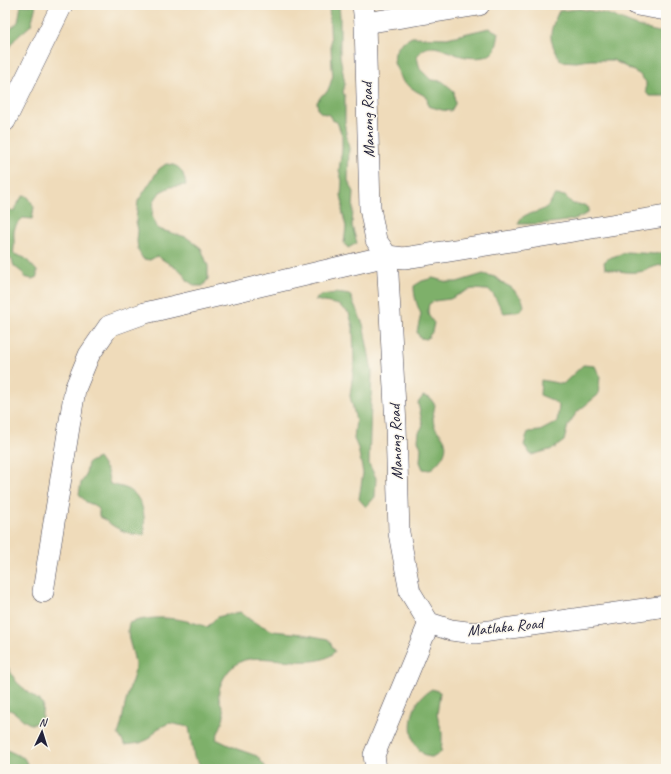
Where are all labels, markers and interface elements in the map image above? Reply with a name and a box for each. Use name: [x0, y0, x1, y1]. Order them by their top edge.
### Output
street label: Manong Road: [357, 79, 379, 158]
street label: Manong Road: [385, 401, 407, 480]
street label: Matlaka Road: [466, 613, 547, 641]
north arrow: [22, 712, 62, 752]
text: N: [39, 715, 49, 729]

